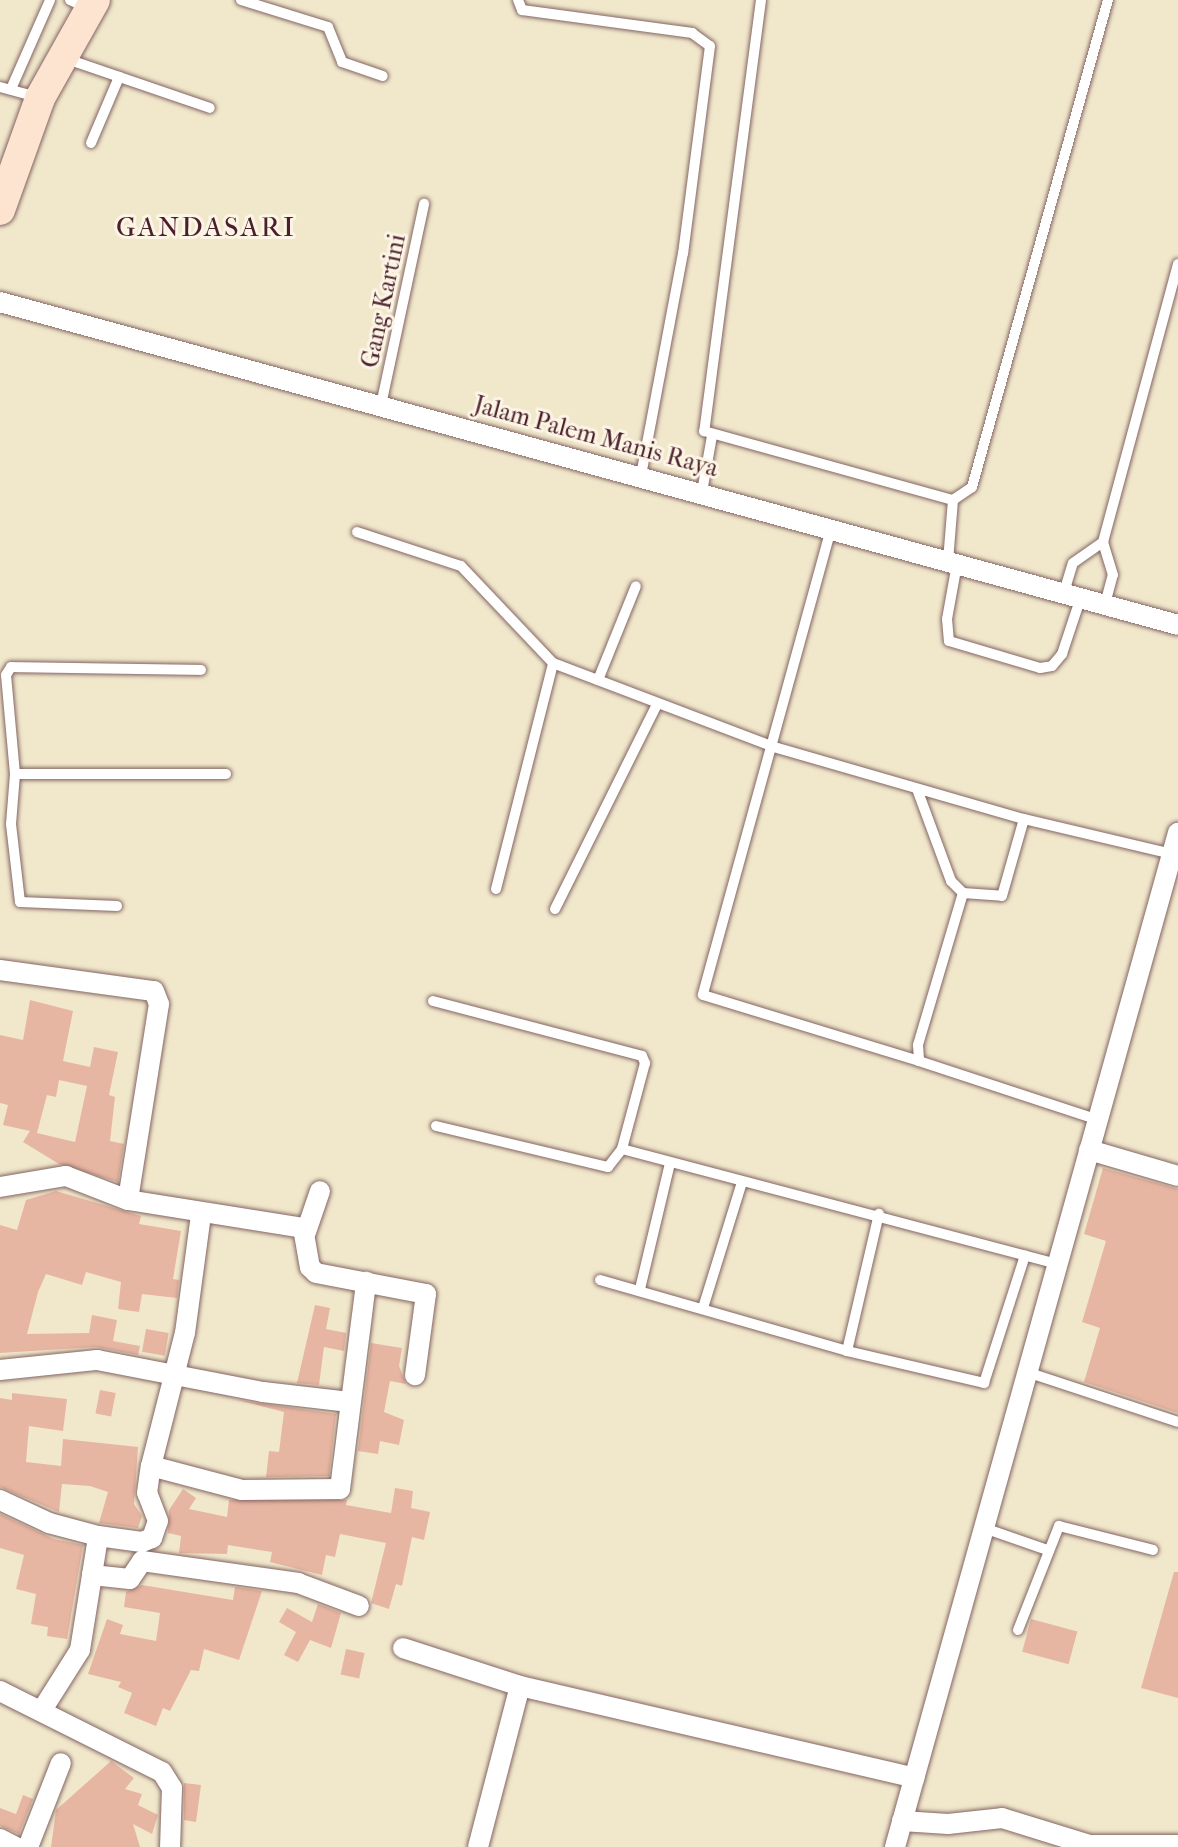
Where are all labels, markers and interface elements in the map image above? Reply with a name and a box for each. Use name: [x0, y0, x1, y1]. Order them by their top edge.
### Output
district label: GANDASARI: [116, 210, 296, 244]
street label: Gang Kartini: [356, 232, 412, 370]
street label: Jalam Palem Manis Raya: [471, 391, 721, 483]

